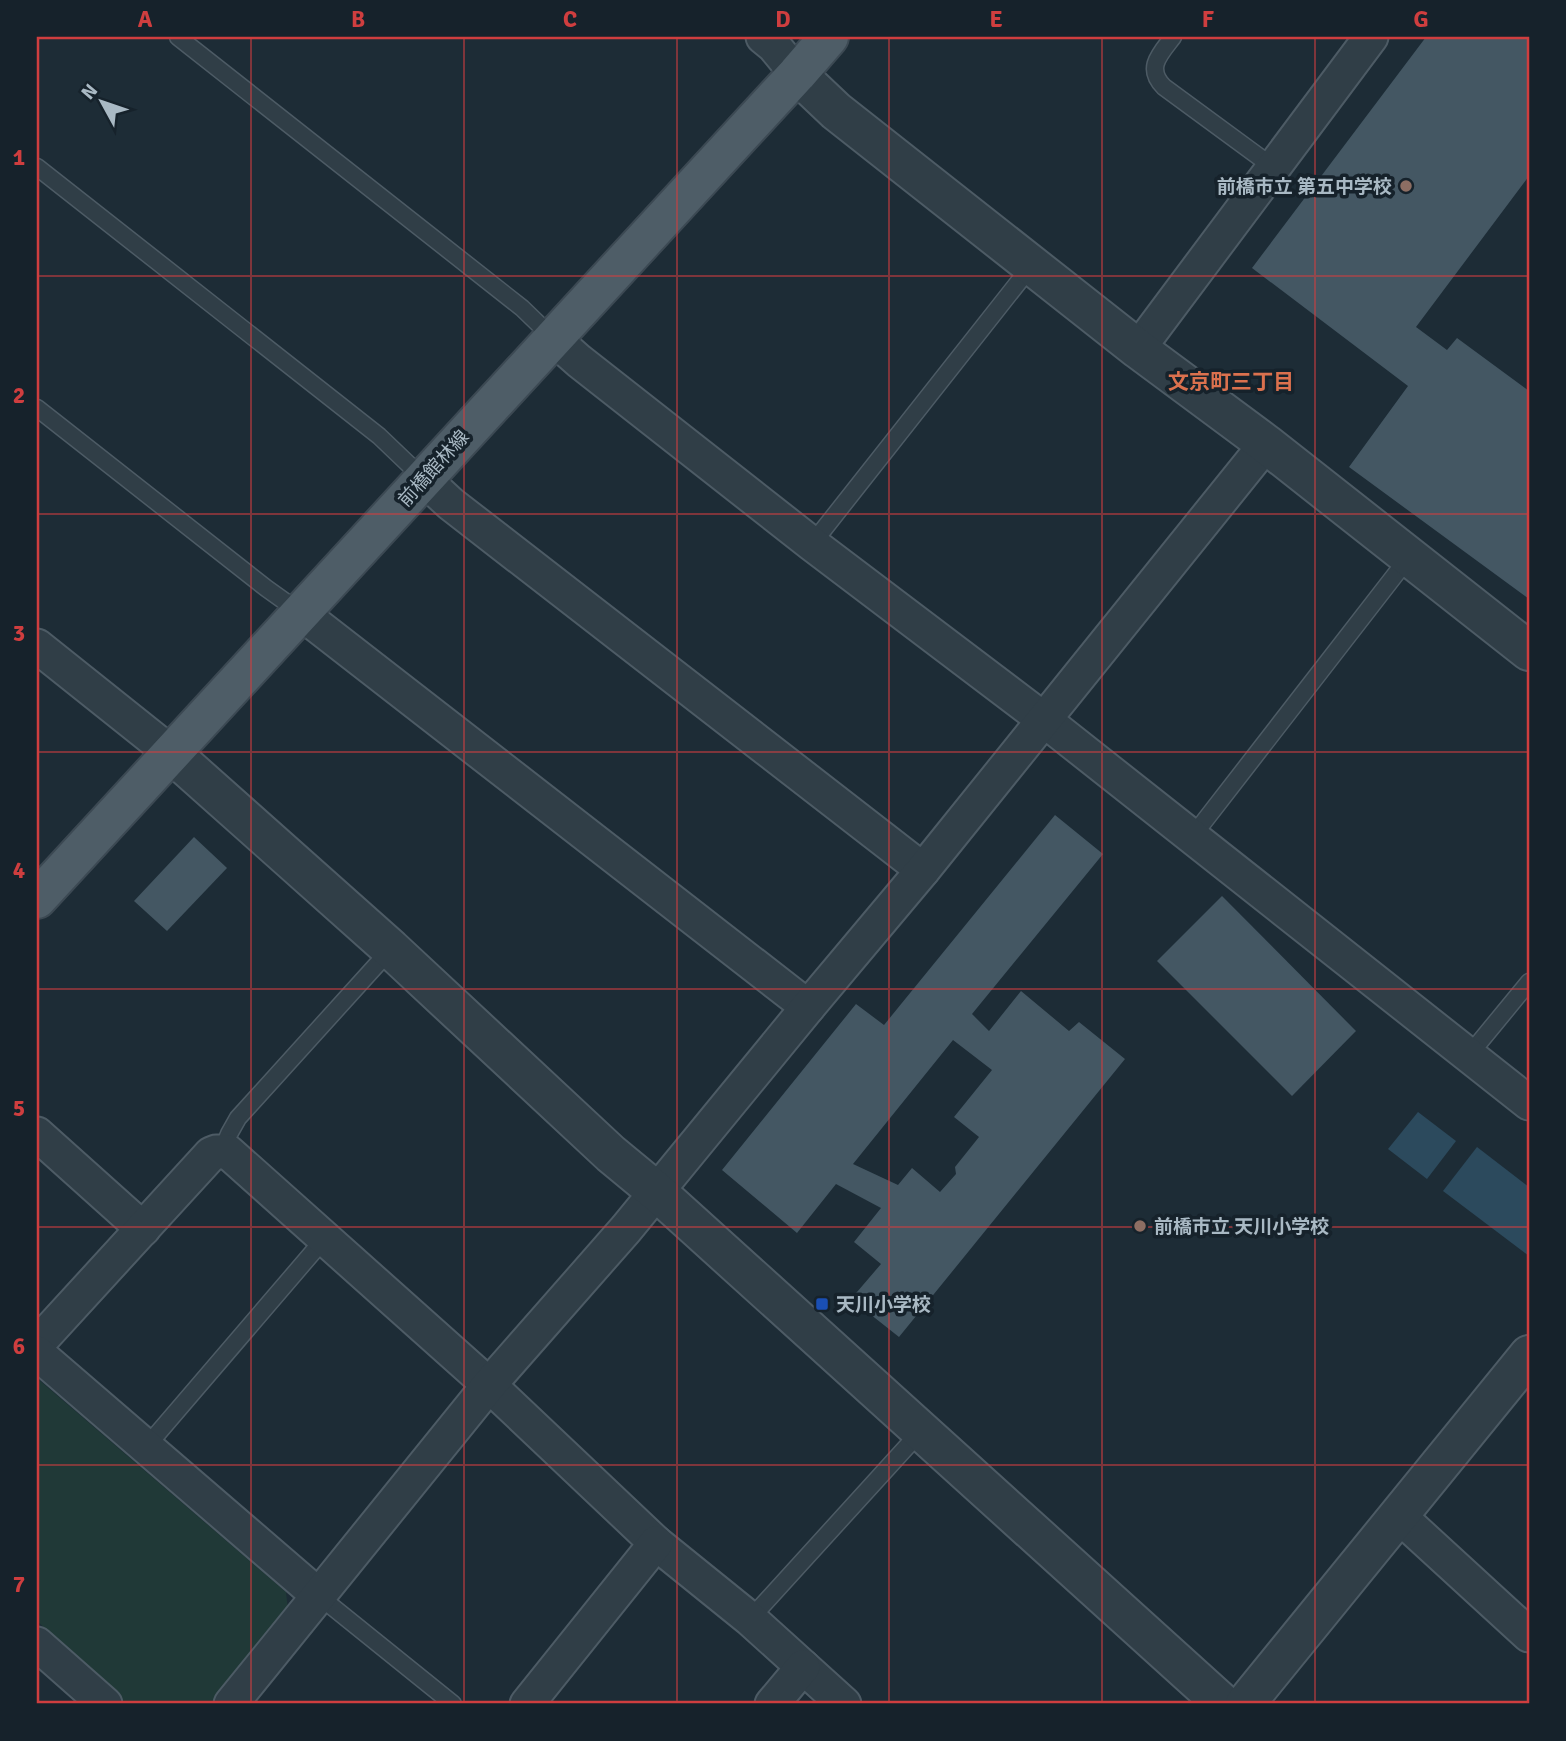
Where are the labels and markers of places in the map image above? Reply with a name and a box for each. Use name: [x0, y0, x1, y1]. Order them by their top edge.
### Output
place label: 前橋市立 第五中学校: [1217, 175, 1392, 199]
marker: 前橋市立 第五中学校: [1398, 178, 1414, 194]
place label: 前橋市立 天川小学校: [1154, 1215, 1329, 1239]
marker: 前橋市立 天川小学校: [1132, 1218, 1148, 1234]
place label: 天川小学校: [836, 1293, 931, 1317]
marker: 天川小学校: [814, 1296, 830, 1312]

